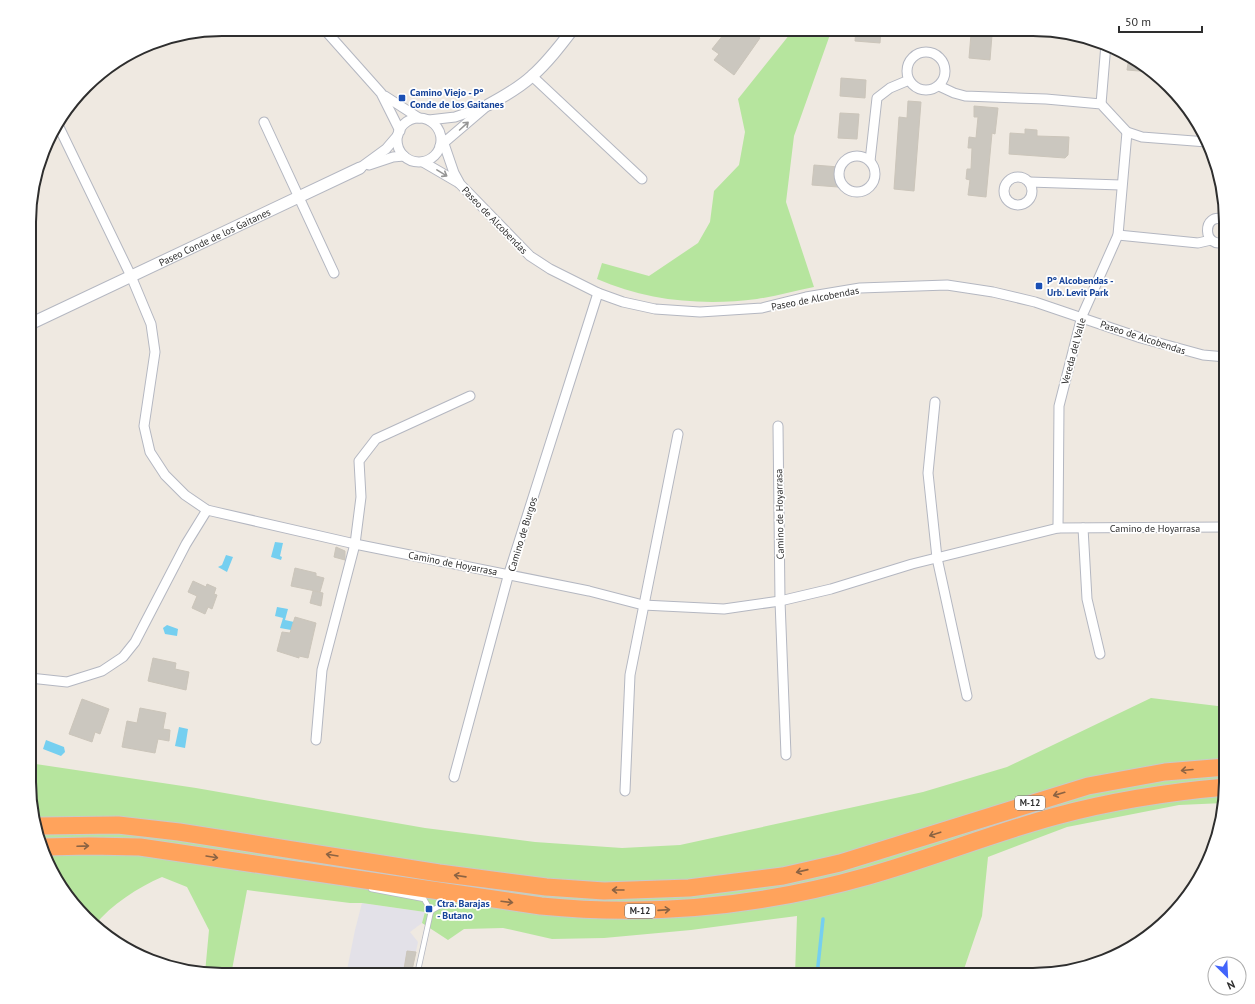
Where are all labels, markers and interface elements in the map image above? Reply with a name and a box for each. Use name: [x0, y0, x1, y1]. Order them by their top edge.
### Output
scale bar: [1119, 8, 1202, 34]
text: 50 m: [1125, 14, 1151, 29]
place label: Camino Viejo - Pº Conde de los Gaitanes: [410, 86, 504, 111]
marker: Camino Viejo - Pº Conde de los Gaitanes: [397, 93, 407, 103]
one-way arrow: [459, 121, 469, 130]
one-way arrow: [436, 169, 447, 177]
street label: Paseo de Alcobendas: [459, 184, 530, 257]
street label: Paseo Conde de los Gaitanes: [157, 205, 273, 269]
place label: Pº Alcobendas - Urb. Levit Park: [1047, 274, 1114, 299]
marker: Pº Alcobendas - Urb. Levit Park: [1034, 281, 1044, 291]
street label: Paseo de Alcobendas: [770, 284, 860, 313]
street label: Vereda del Valle: [1058, 316, 1089, 387]
street label: Paseo de Alcobendas: [1098, 318, 1187, 357]
street label: Camino de Hoyarrasa: [772, 469, 787, 559]
street label: Camino de Burgos: [505, 495, 540, 573]
street label: Camino de Hoyarrasa: [1110, 522, 1200, 535]
street label: Camino de Hoyarrasa: [407, 548, 499, 579]
one-way arrow: [1181, 767, 1194, 774]
one-way arrow: [1053, 791, 1066, 798]
road number: M-12: [1015, 796, 1045, 810]
one-way arrow: [929, 831, 942, 838]
one-way arrow: [76, 842, 89, 850]
one-way arrow: [326, 851, 339, 859]
one-way arrow: [205, 853, 218, 861]
one-way arrow: [796, 868, 809, 876]
one-way arrow: [454, 872, 467, 880]
one-way arrow: [612, 886, 625, 894]
place label: Ctra. Barajas - Butano: [437, 897, 490, 922]
one-way arrow: [500, 898, 513, 906]
marker: Ctra. Barajas - Butano: [424, 904, 434, 914]
road number: M-12: [625, 904, 655, 918]
one-way arrow: [657, 906, 670, 913]
north arrow: [1207, 956, 1247, 996]
text: N: [1225, 977, 1237, 993]

